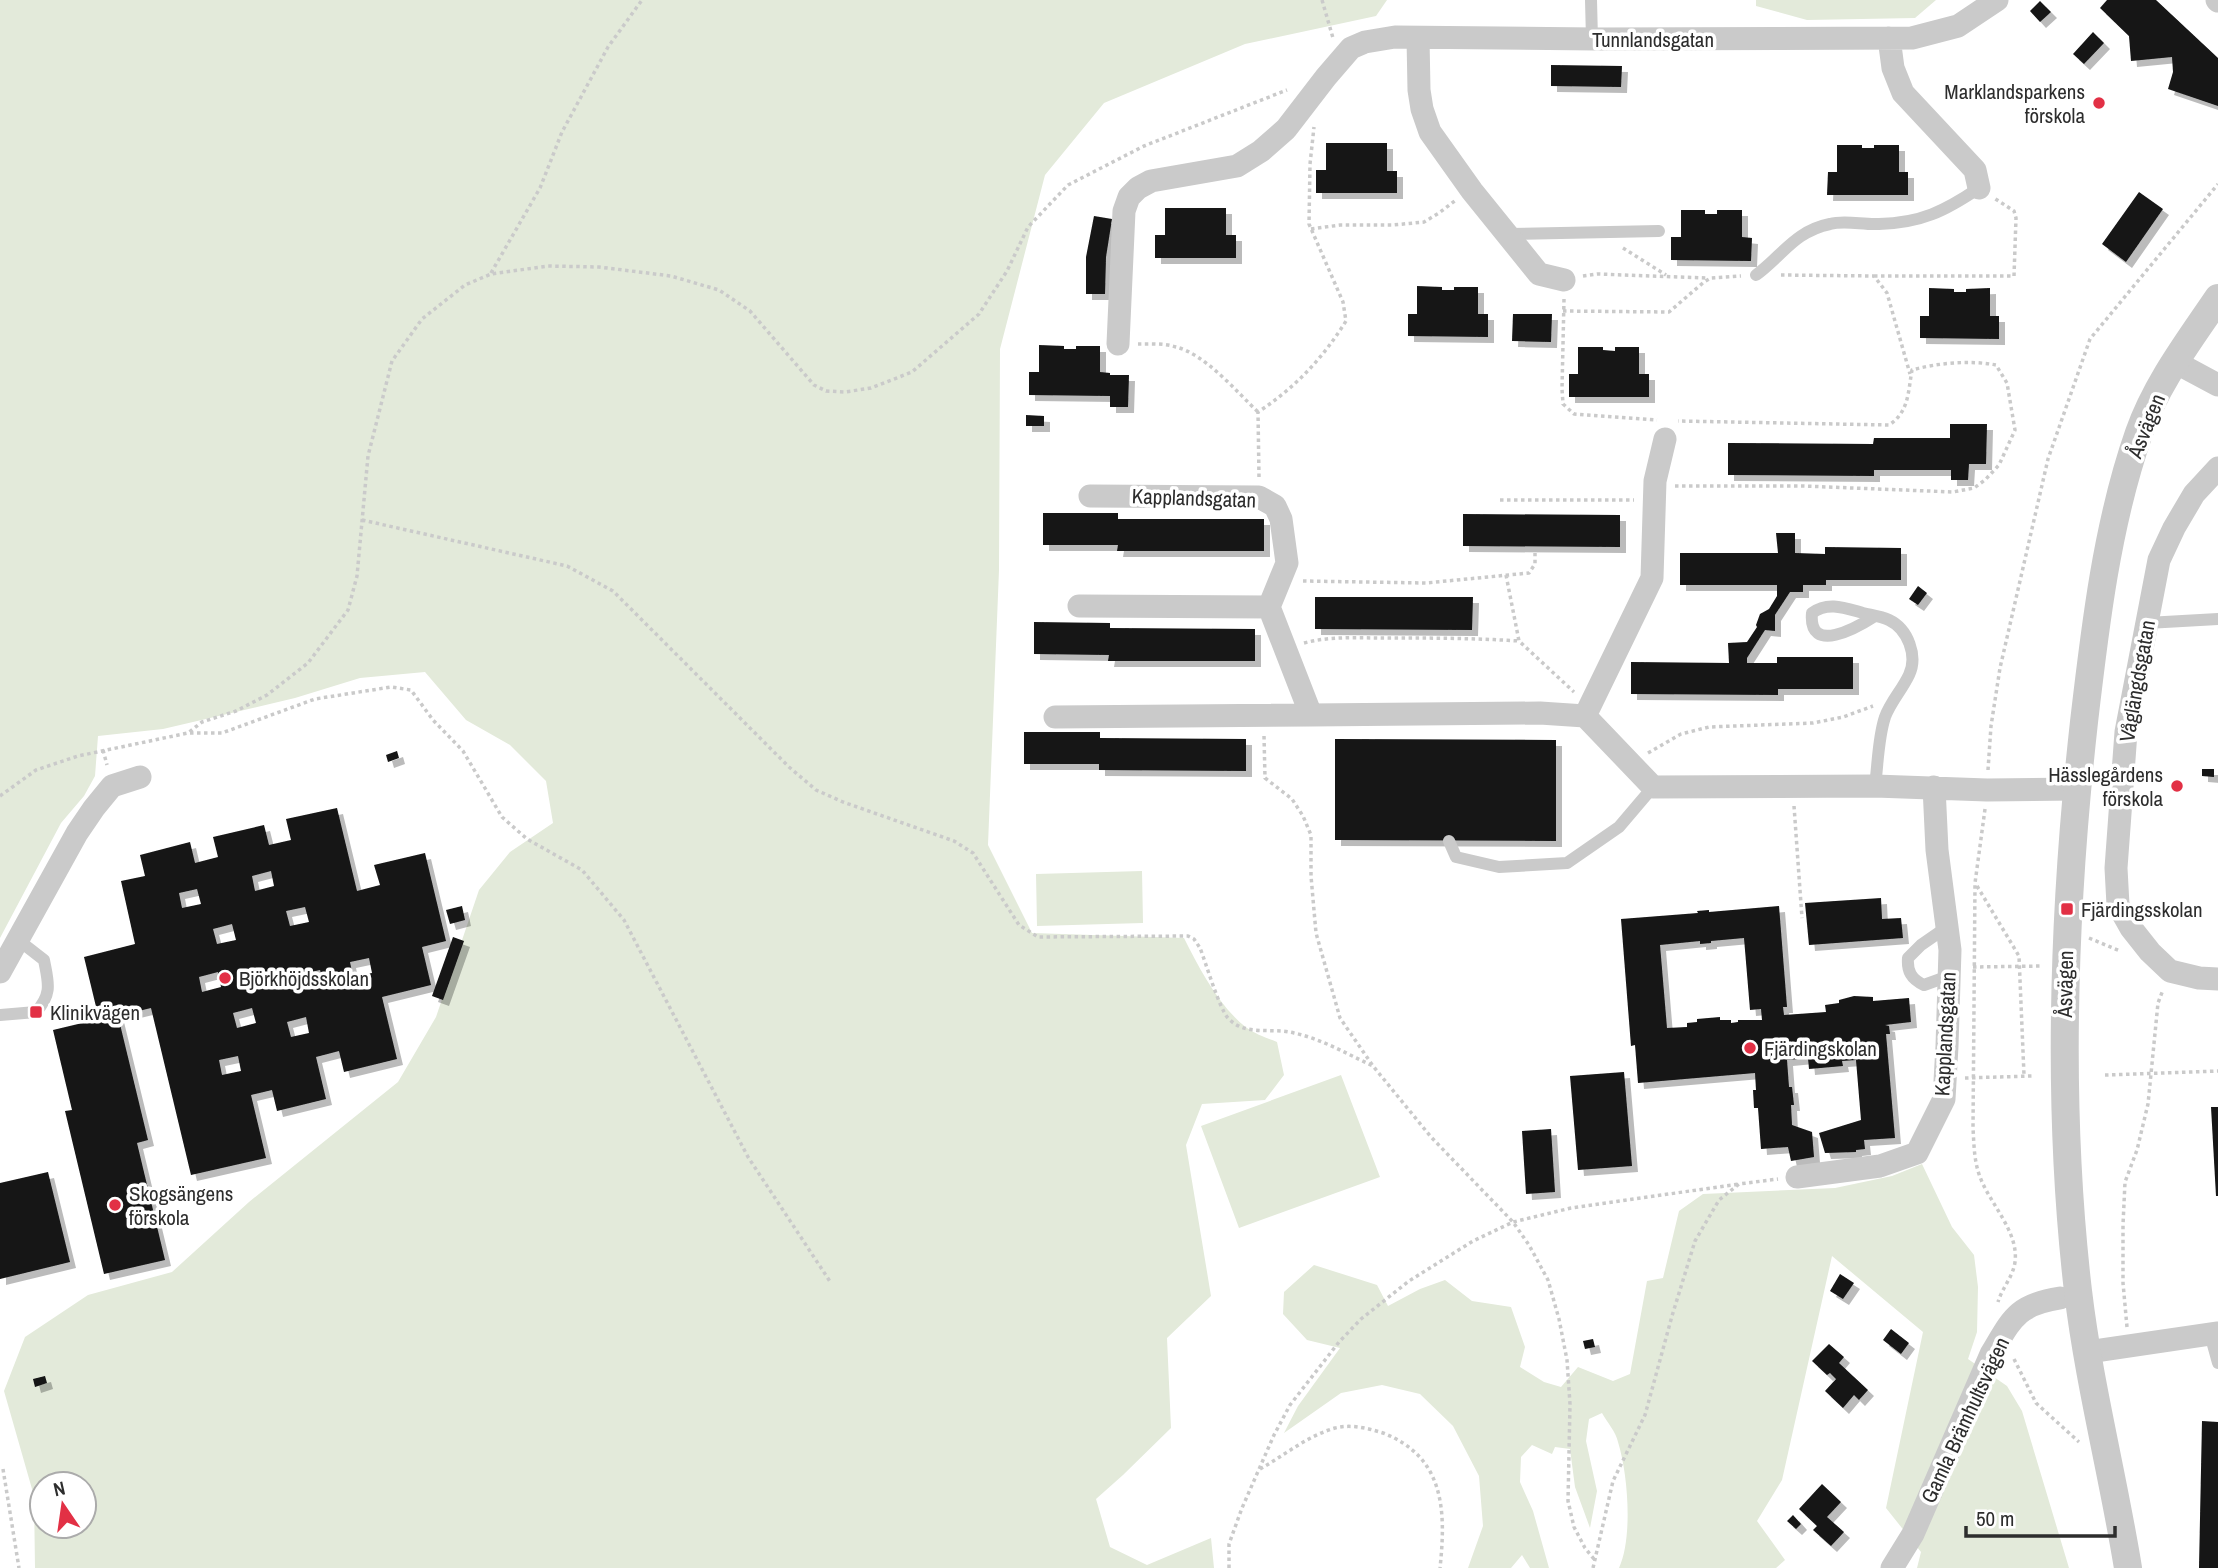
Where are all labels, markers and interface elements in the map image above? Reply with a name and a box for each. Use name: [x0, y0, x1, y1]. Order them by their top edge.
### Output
street label: Tunnlandsgatan: [1592, 25, 1714, 54]
place label: Marklandsparkens förskola: [1944, 77, 2085, 130]
marker: Marklandsparkens förskola: [2091, 95, 2107, 111]
street label: Åsvägen: [2120, 390, 2172, 463]
street label: Kapplandsgatan: [1131, 481, 1257, 515]
street label: Våglängdsgatan: [2112, 618, 2162, 744]
place label: Hässlegårdens förskola: [2048, 760, 2163, 813]
marker: Hässlegårdens förskola: [2169, 778, 2185, 794]
place label: Fjärdingsskolan: [2081, 895, 2203, 924]
marker: Fjärdingsskolan: [2059, 901, 2075, 917]
street label: Åsvägen: [2050, 950, 2080, 1019]
place label: Björkhöjdsskolan: [239, 964, 369, 993]
marker: Björkhöjdsskolan: [217, 970, 233, 986]
street label: Kapplandsgatan: [1927, 971, 1963, 1097]
place label: Klinikvägen: [50, 998, 140, 1027]
marker: Klinikvägen: [28, 1004, 44, 1020]
place label: Fjärdingskolan: [1764, 1034, 1877, 1063]
marker: Fjärdingskolan: [1742, 1040, 1758, 1056]
place label: Skogsängens förskola: [129, 1179, 233, 1232]
marker: Skogsängens förskola: [107, 1197, 123, 1213]
street label: Gamla Brämhultsvägen: [1914, 1332, 2016, 1508]
north arrow: [28, 1470, 98, 1540]
text: N: [51, 1475, 68, 1502]
scale bar: [1966, 1494, 2115, 1538]
text: 50 m: [1976, 1504, 2014, 1533]

